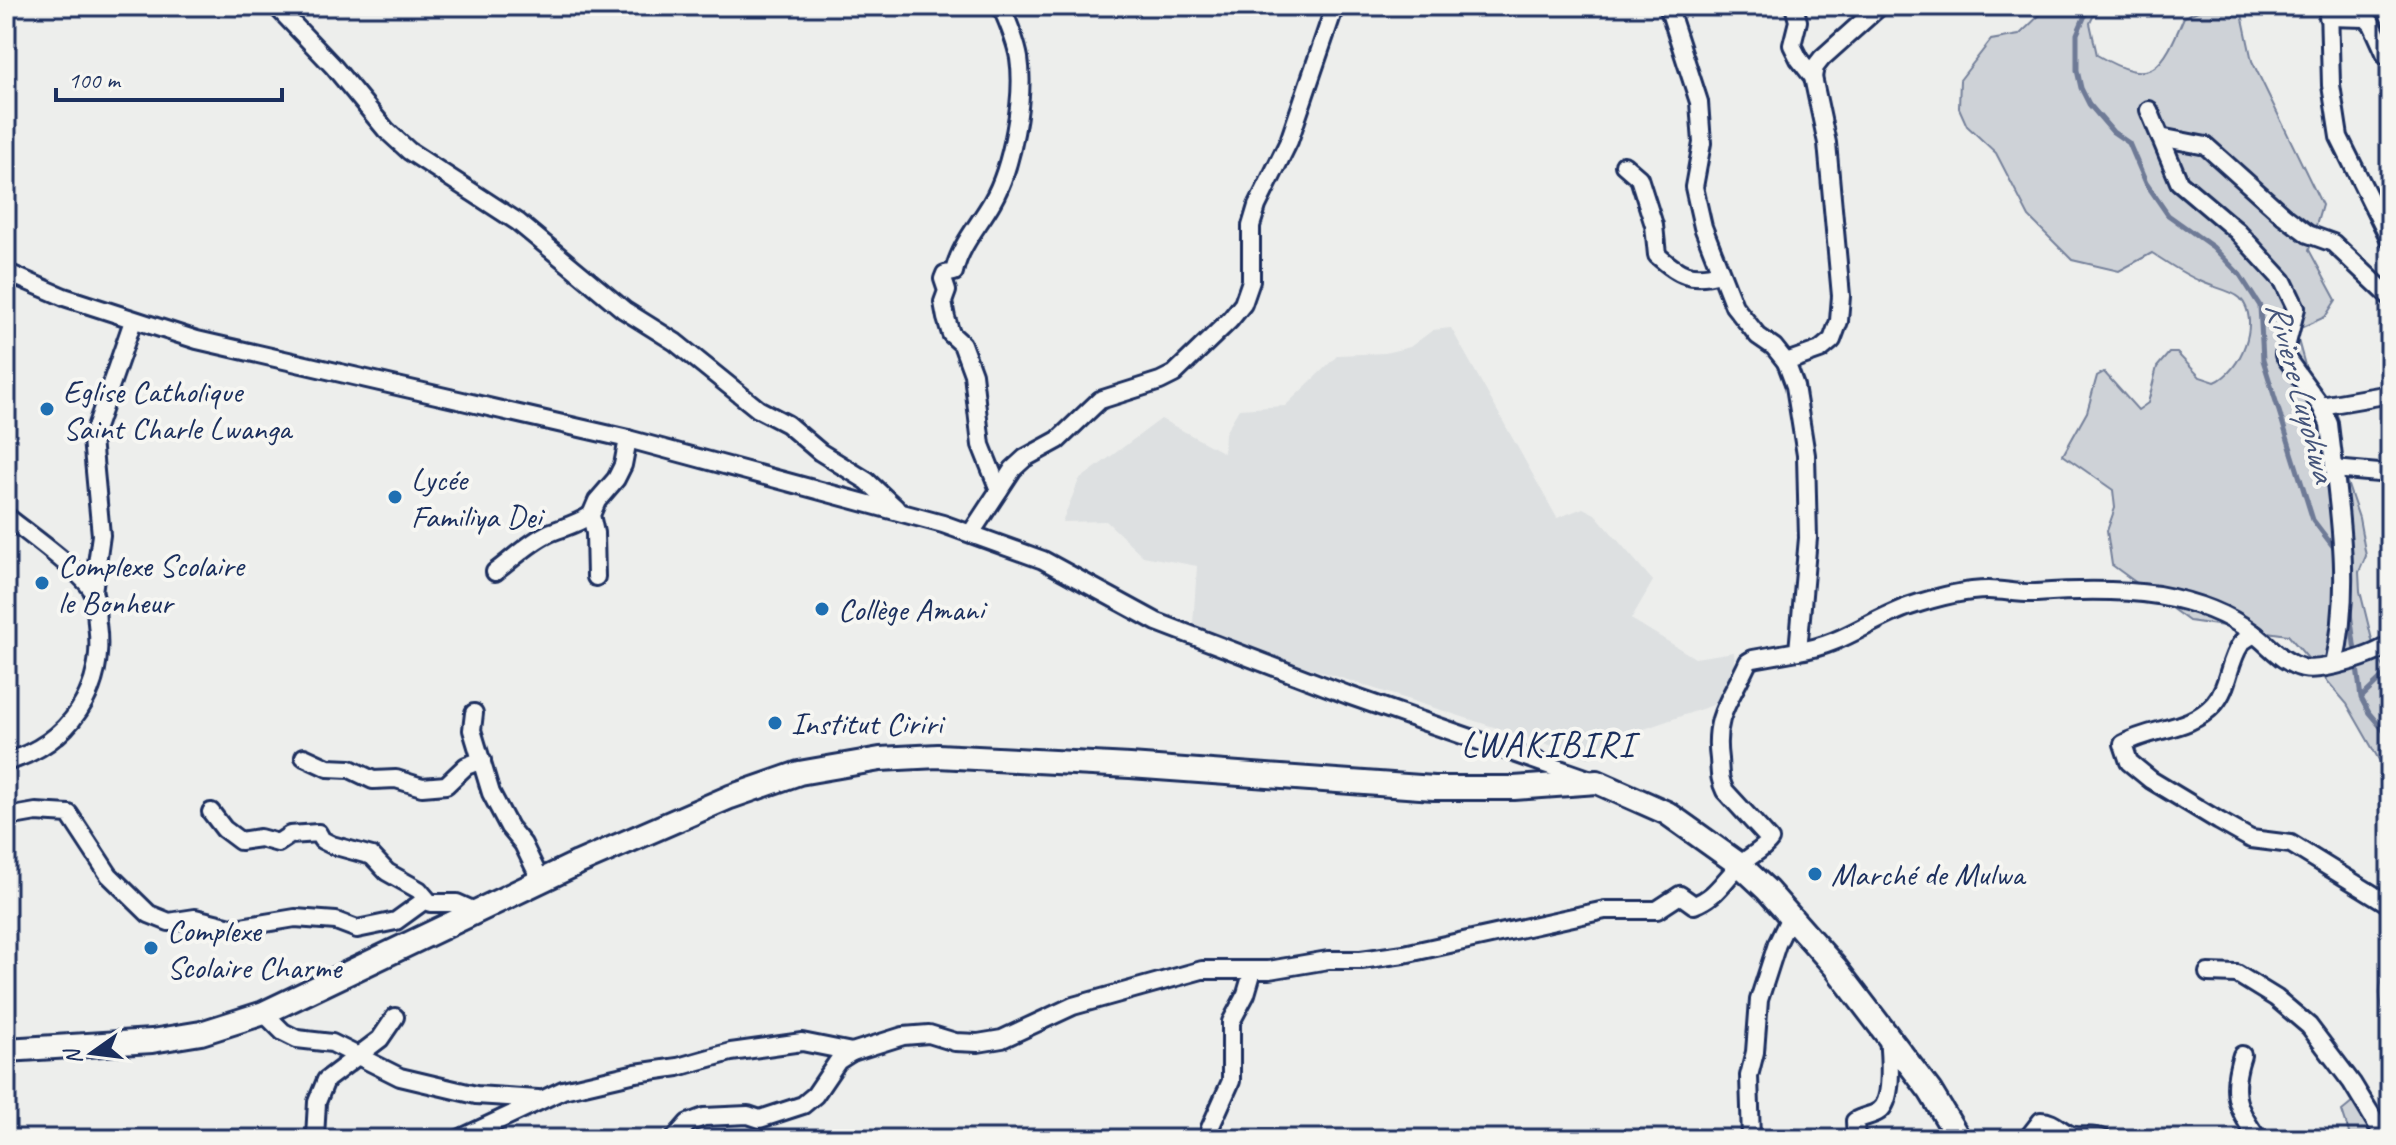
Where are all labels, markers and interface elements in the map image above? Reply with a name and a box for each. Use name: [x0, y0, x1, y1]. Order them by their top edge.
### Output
scale bar: [56, 52, 282, 102]
text: 100 m: [68, 65, 122, 95]
water label: Riviere Luyohwa: [2257, 297, 2347, 489]
place label: Eglise Catholique Saint Charle Lwanga: [63, 371, 294, 449]
marker: Eglise Catholique Saint Charle Lwanga: [38, 400, 56, 418]
place label: Lycée Familiya Dei: [411, 459, 545, 537]
marker: Lycée Familiya Dei: [386, 488, 404, 506]
place label: Complexe Scolaire le Bonheur: [58, 545, 246, 623]
marker: Complexe Scolaire le Bonheur: [33, 574, 51, 592]
place label: Collège Amani: [838, 589, 988, 630]
marker: Collège Amani: [813, 600, 831, 618]
place label: Institut Ciriri: [791, 703, 946, 744]
marker: Institut Ciriri: [766, 714, 784, 732]
district label: LWAKIBIRI: [1461, 721, 1641, 767]
place label: Marché de Mulwa: [1831, 854, 2027, 895]
marker: Marché de Mulwa: [1806, 865, 1824, 883]
place label: Complexe Scolaire Charme: [167, 910, 344, 988]
marker: Complexe Scolaire Charme: [142, 939, 160, 957]
north arrow: [52, 1013, 132, 1093]
text: N: [58, 1044, 89, 1068]

